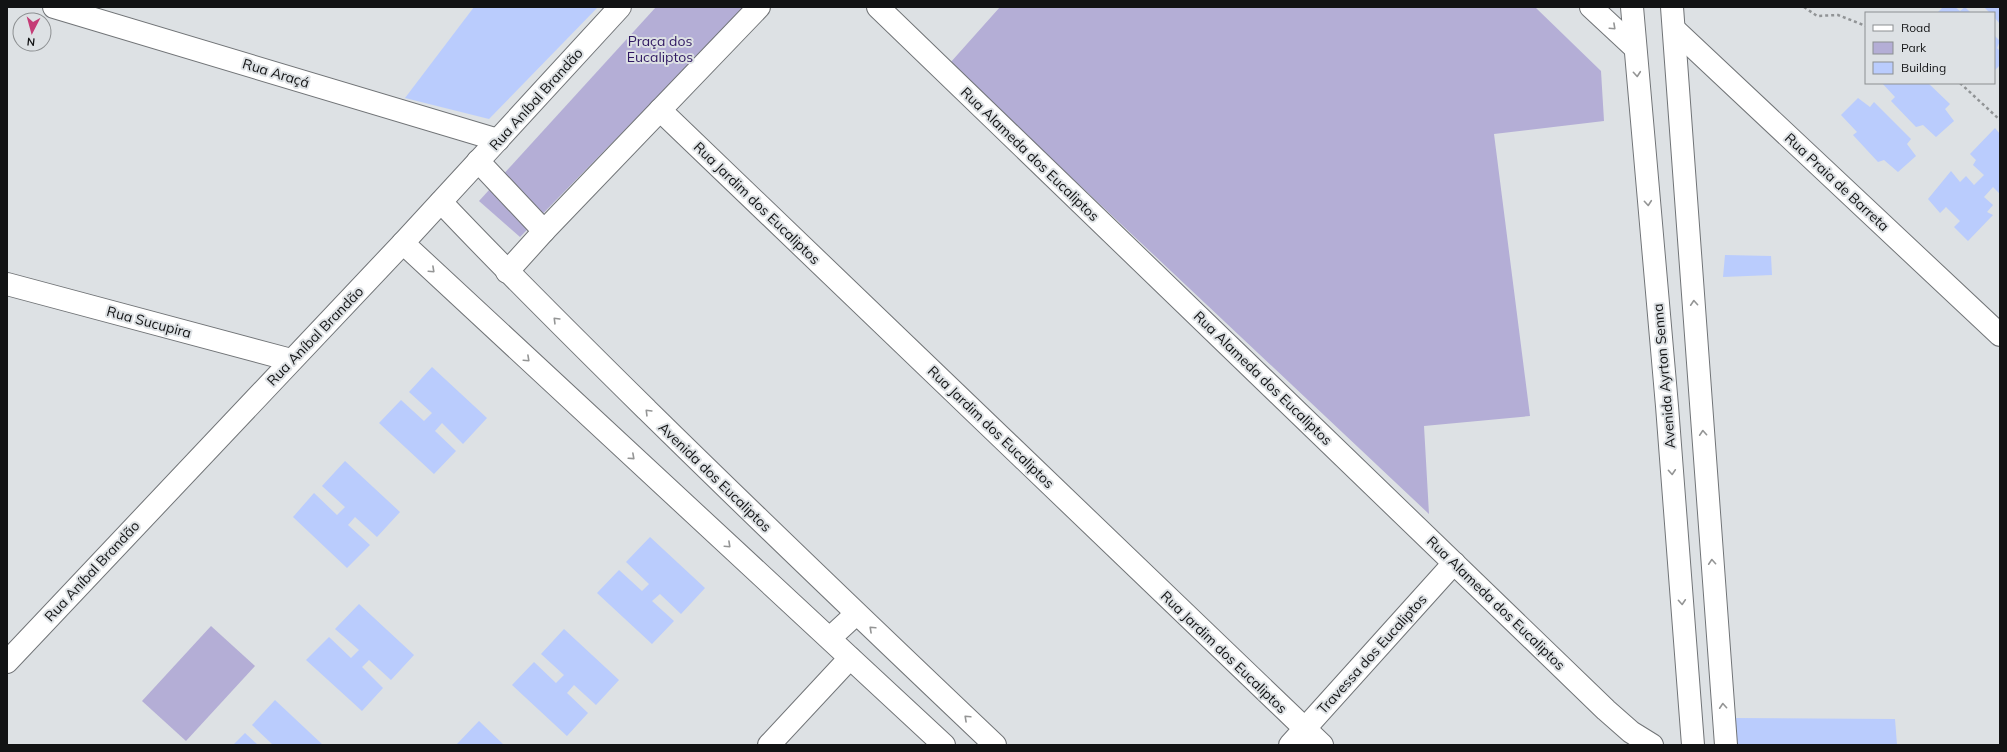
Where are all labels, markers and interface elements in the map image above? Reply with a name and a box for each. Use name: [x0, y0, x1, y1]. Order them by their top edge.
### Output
north arrow: [12, 12, 52, 52]
legend: [1865, 12, 1995, 84]
text: Road: [1901, 20, 1930, 35]
one-way arrow: [1608, 22, 1616, 30]
park label: Praça dos Eucaliptos: [627, 32, 693, 66]
text: N: [26, 35, 36, 49]
text: Park: [1901, 40, 1927, 55]
street label: Rua Aníbal Brandão: [485, 44, 587, 154]
street label: Rua Araçá: [240, 54, 312, 92]
text: Building: [1901, 60, 1946, 75]
one-way arrow: [1632, 71, 1641, 77]
street label: Rua Alameda dos Eucaliptos: [957, 83, 1103, 225]
street label: Rua Praia de Barreta: [1781, 129, 1893, 235]
street label: Rua Jardim dos Eucaliptos: [690, 138, 824, 268]
one-way arrow: [1644, 200, 1653, 206]
one-way arrow: [427, 265, 435, 273]
street label: Rua Aníbal Brandão: [263, 282, 367, 390]
one-way arrow: [1689, 300, 1698, 306]
street label: Rua Sucupira: [105, 302, 193, 342]
street label: Avenida Ayrton Senna: [1649, 303, 1679, 449]
street label: Rua Alameda dos Eucaliptos: [1190, 307, 1336, 449]
one-way arrow: [553, 317, 561, 325]
one-way arrow: [522, 354, 530, 361]
street label: Rua Jardim dos Eucaliptos: [924, 362, 1058, 492]
one-way arrow: [646, 409, 653, 416]
street label: Avenida dos Eucaliptos: [655, 418, 775, 536]
one-way arrow: [1698, 430, 1707, 436]
one-way arrow: [628, 452, 635, 459]
one-way arrow: [1667, 469, 1676, 475]
street label: Rua Aníbal Brandão: [41, 517, 143, 625]
street label: Rua Alameda dos Eucaliptos: [1423, 532, 1569, 674]
one-way arrow: [723, 540, 731, 547]
one-way arrow: [1708, 559, 1717, 565]
street label: Rua Jardim dos Eucaliptos: [1157, 587, 1291, 717]
street label: Travessa dos Eucaliptos: [1313, 590, 1431, 718]
one-way arrow: [1677, 599, 1686, 605]
one-way arrow: [869, 626, 877, 634]
one-way arrow: [1718, 703, 1727, 709]
one-way arrow: [964, 715, 972, 723]

